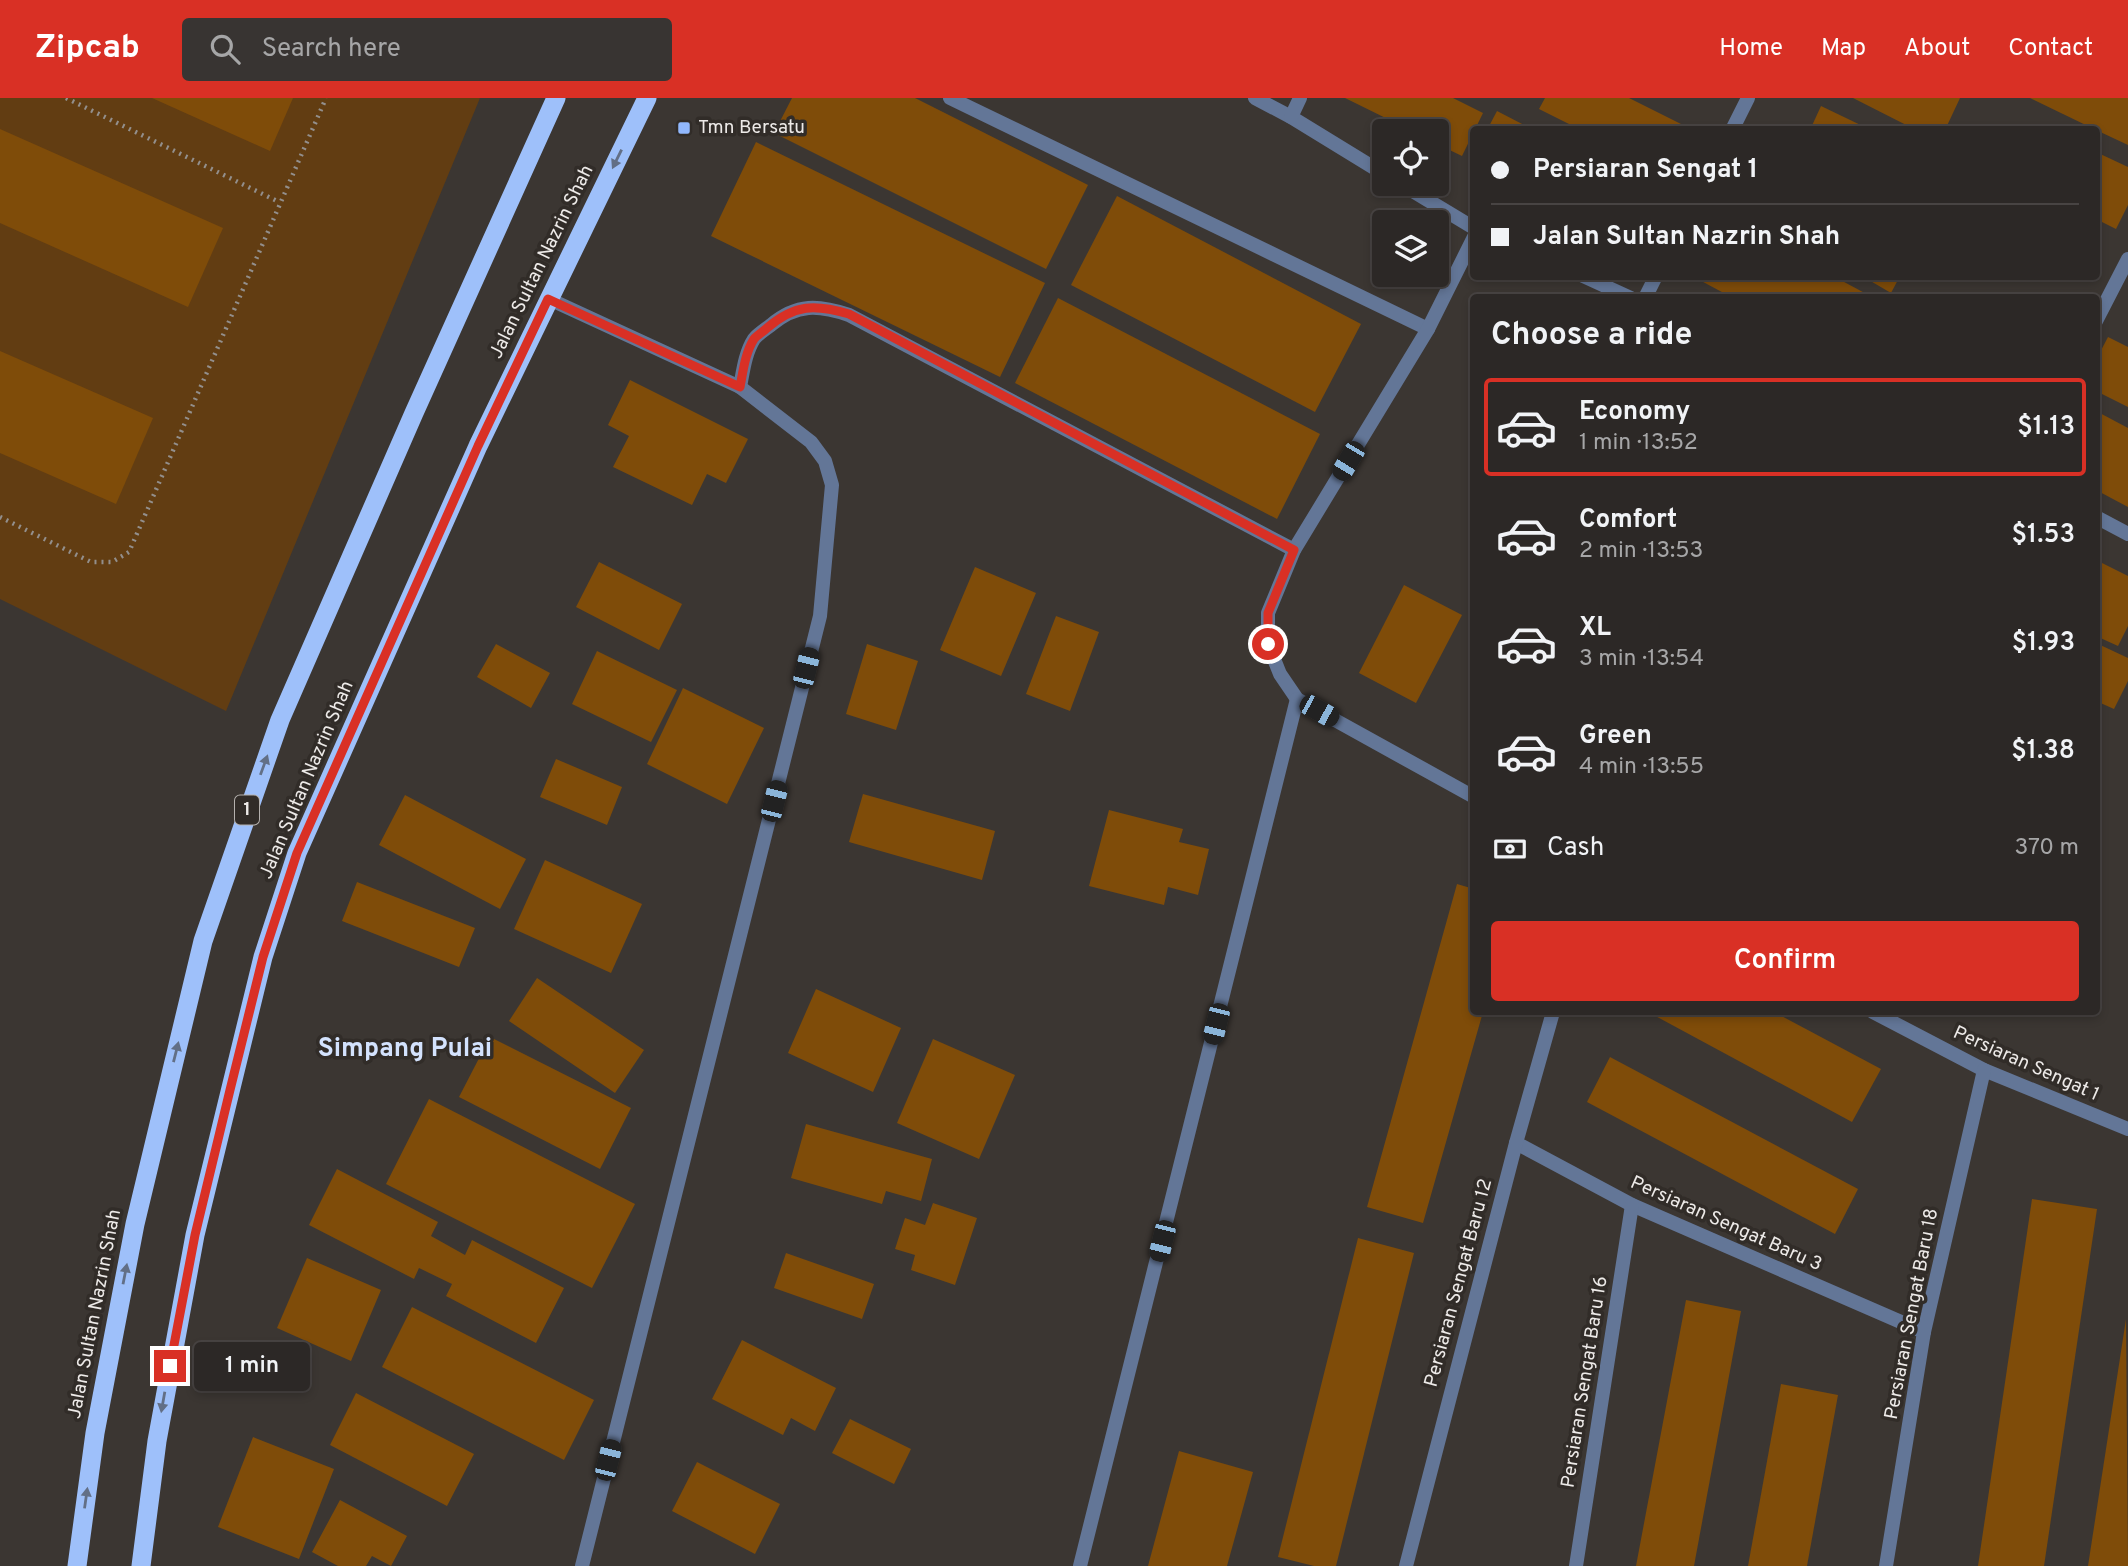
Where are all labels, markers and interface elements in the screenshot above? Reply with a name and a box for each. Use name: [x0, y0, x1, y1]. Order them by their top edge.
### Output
search box: [182, 18, 672, 81]
text: Zipcab: [35, 28, 140, 70]
icon: search: [206, 30, 244, 68]
text: Search here: [262, 33, 401, 66]
text: Home: [1719, 34, 1783, 64]
text: Map: [1821, 34, 1866, 64]
text: About: [1904, 34, 1970, 64]
text: Contact: [2008, 34, 2093, 64]
place label: Tmn Bersatu: [698, 116, 805, 140]
map controls: [1372, 119, 1449, 287]
button: locate: [1372, 119, 1449, 196]
marker: Tmn Bersatu: [676, 120, 692, 136]
one-way arrow: [611, 149, 622, 169]
text: Persiaran Sengat 1: [1533, 154, 1758, 187]
street label: Jalan Sultan Nazrin Shah: [485, 161, 599, 363]
button: layers: [1372, 210, 1449, 287]
text: Jalan Sultan Nazrin Shah: [1533, 221, 1840, 254]
text: Choose a ride: [1491, 316, 1692, 356]
icon: car: [1495, 396, 1558, 459]
text: Economy: [1579, 396, 1690, 429]
text: $1.13: [2017, 411, 2075, 444]
text: 1 min · 13:52: [1579, 429, 1698, 458]
car: [1329, 438, 1368, 484]
icon: car: [1495, 504, 1558, 567]
text: Comfort: [1579, 504, 1677, 537]
text: $1.53: [2012, 519, 2075, 552]
text: 2 min · 13:53: [1579, 537, 1703, 566]
icon: car: [1495, 612, 1558, 675]
text: XL: [1579, 612, 1611, 645]
text: $1.93: [2012, 627, 2075, 660]
route start: [1252, 628, 1284, 660]
car: [791, 645, 822, 691]
text: 3 min · 13:54: [1579, 645, 1704, 674]
street label: Jalan Sultan Nazrin Shah: [254, 677, 360, 883]
car: [1296, 692, 1343, 730]
icon: car: [1495, 720, 1558, 783]
text: Green: [1579, 720, 1652, 753]
text: $1.38: [2011, 735, 2075, 768]
text: 4 min · 13:55: [1579, 753, 1704, 782]
one-way arrow: [259, 754, 270, 775]
car: [759, 778, 790, 824]
road number: 1: [235, 796, 259, 824]
icon: cash: [1491, 830, 1529, 868]
text: Cash: [1547, 832, 1604, 865]
text: 370 m: [2014, 834, 2079, 863]
button: Confirm: [1491, 921, 2079, 1001]
car: [1201, 1001, 1232, 1047]
street label: Persiaran Sengat 1: [1949, 1021, 2103, 1107]
district label: Simpang Pulai: [318, 1033, 492, 1066]
one-way arrow: [170, 1041, 181, 1063]
street label: Persiaran Sengat Baru 3: [1626, 1171, 1826, 1277]
street label: Persiaran Sengat Baru 12: [1420, 1176, 1498, 1390]
street label: Persiaran Sengat Baru 18: [1880, 1206, 1944, 1422]
street label: Jalan Sultan Nazrin Shah: [63, 1207, 127, 1421]
car: [1147, 1218, 1178, 1264]
one-way arrow: [120, 1263, 131, 1285]
street label: Persiaran Sengat Baru 16: [1556, 1274, 1614, 1490]
callout: 1 min: [194, 1342, 310, 1390]
route end: [154, 1350, 186, 1382]
text: 1 min: [225, 1352, 279, 1381]
one-way arrow: [157, 1392, 168, 1414]
car: [593, 1437, 624, 1483]
one-way arrow: [81, 1487, 92, 1509]

